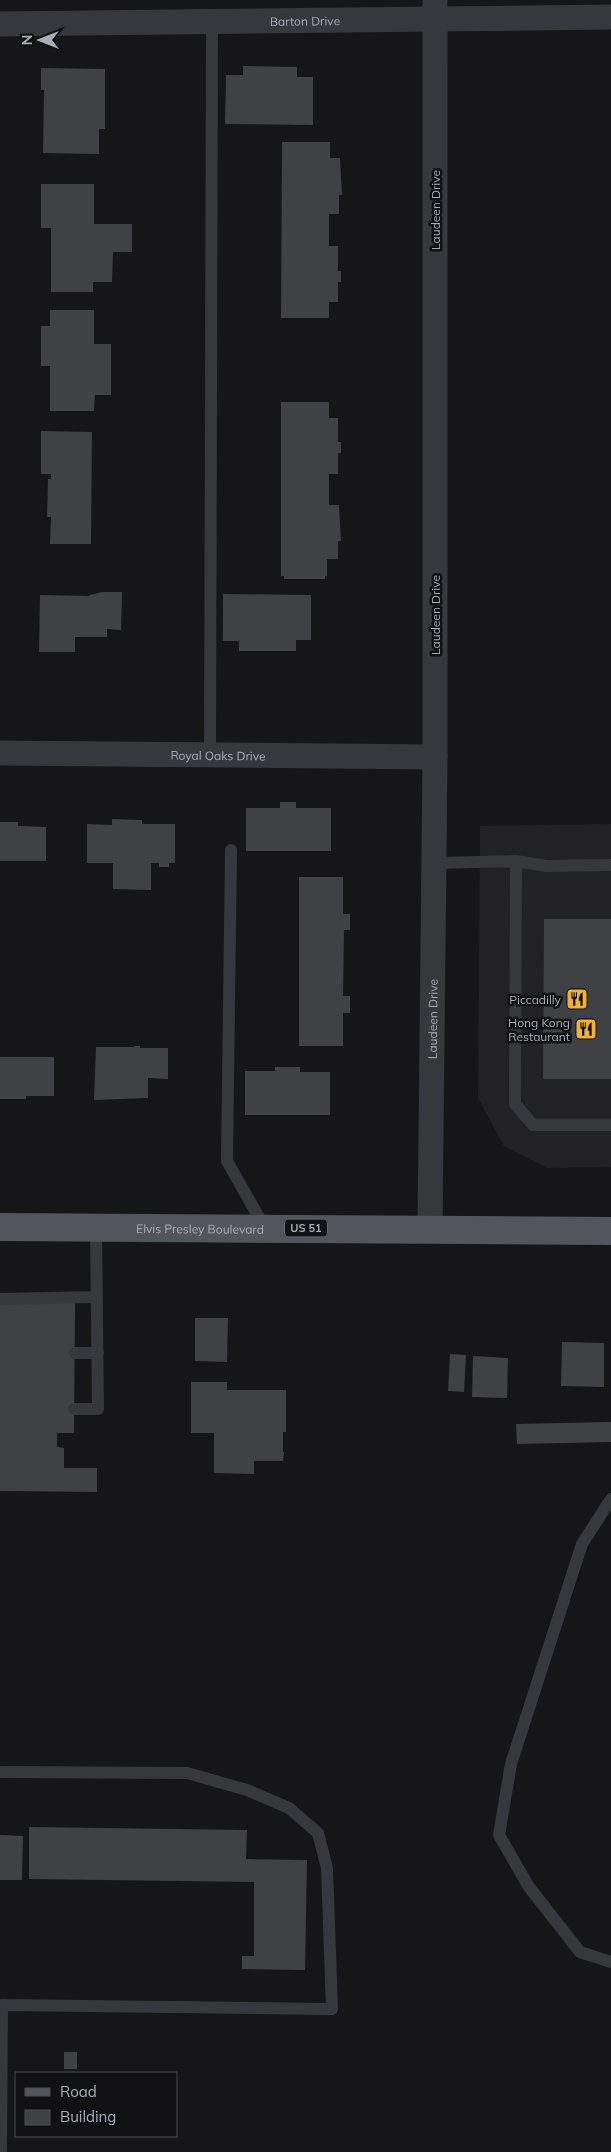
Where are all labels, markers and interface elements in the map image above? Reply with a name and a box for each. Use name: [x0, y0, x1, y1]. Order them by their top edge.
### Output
street label: Barton Drive: [270, 13, 340, 28]
north arrow: [15, 15, 65, 65]
text: N: [18, 35, 36, 45]
street label: Laudeen Drive: [428, 170, 443, 250]
street label: Laudeen Drive: [428, 575, 443, 655]
street label: Royal Oaks Drive: [170, 747, 266, 763]
street label: Laudeen Drive: [424, 979, 440, 1059]
restaurant icon: Piccadilly: [565, 987, 589, 1011]
place label: Piccadilly: [509, 992, 562, 1007]
place label: Hong Kong Restaurant: [508, 1015, 570, 1044]
restaurant icon: Hong Kong Restaurant: [574, 1017, 598, 1041]
street label: Elvis Presley Boulevard: [136, 1220, 264, 1236]
road number: US 51: [285, 1220, 327, 1236]
legend: [15, 2072, 178, 2137]
text: Road: [60, 2082, 97, 2101]
text: Building: [60, 2107, 116, 2126]

